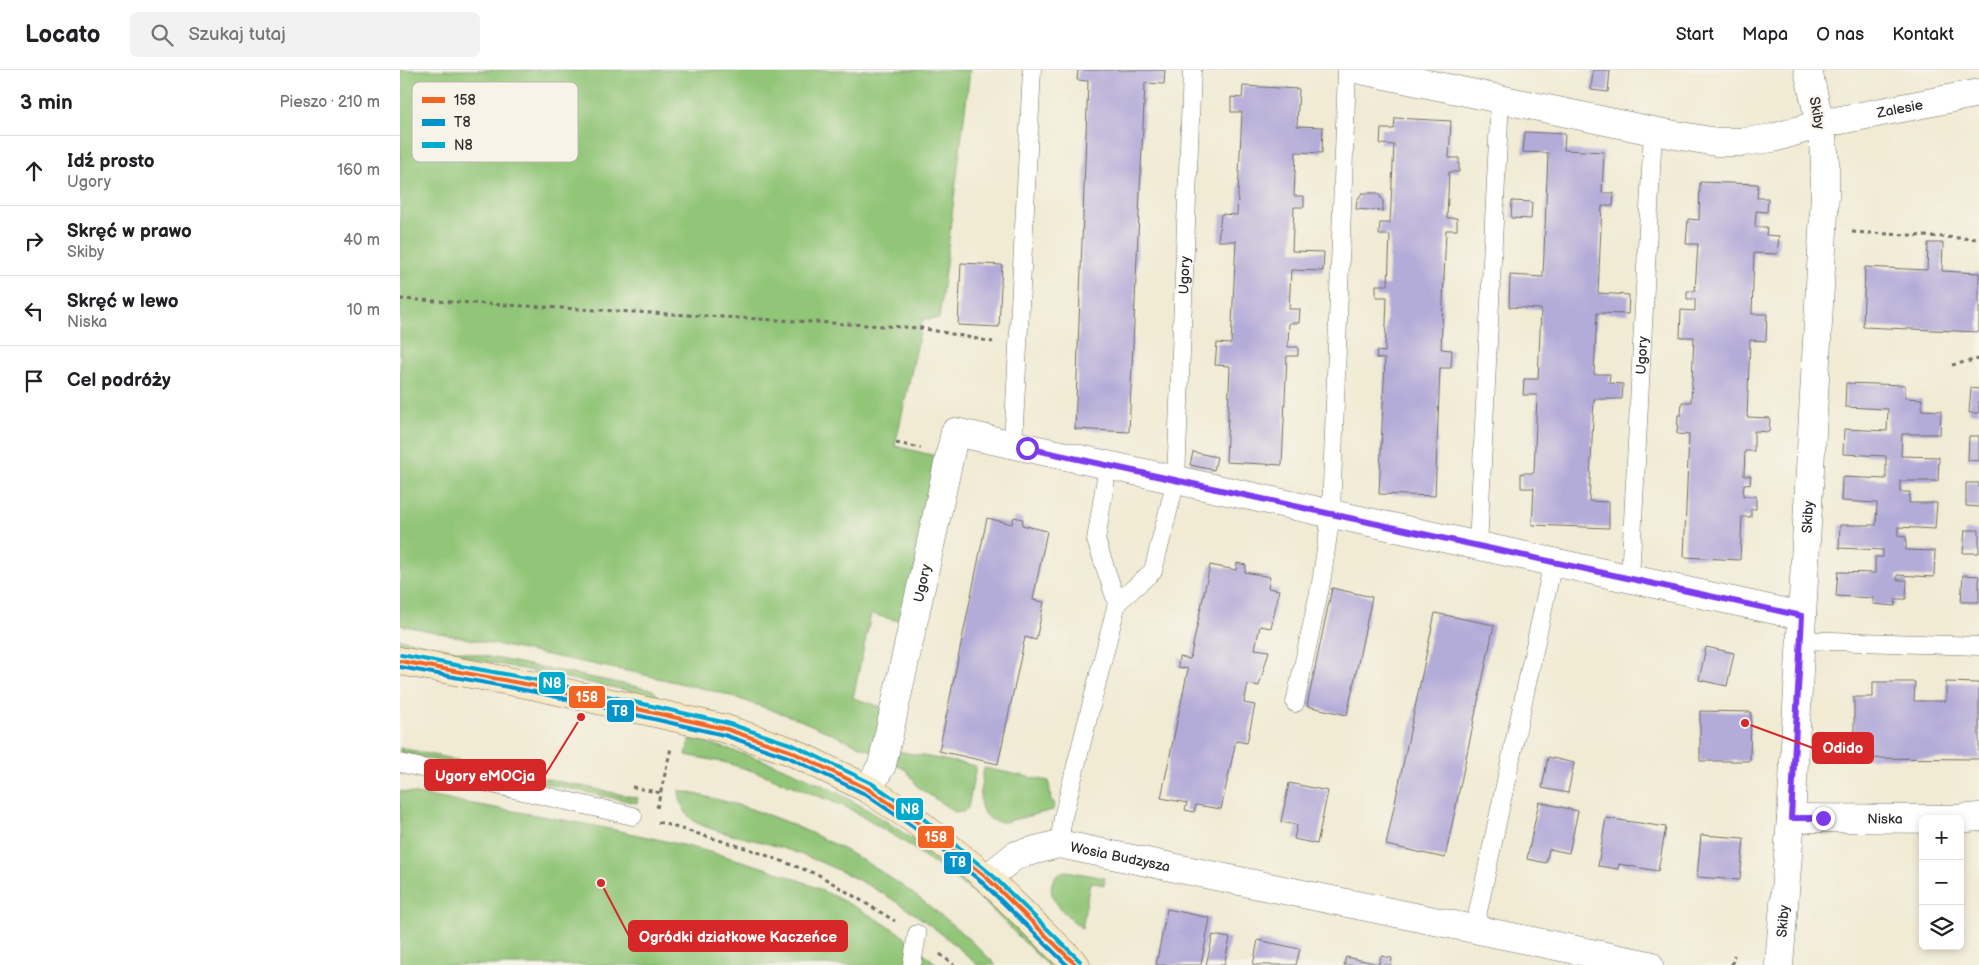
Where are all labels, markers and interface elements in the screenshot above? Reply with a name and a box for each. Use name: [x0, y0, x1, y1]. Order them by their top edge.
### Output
search box: [130, 12, 480, 57]
text: Locato: [25, 20, 100, 49]
icon: search: [148, 21, 176, 49]
text: Szukaj tutaj: [188, 23, 286, 46]
text: Start: [1676, 24, 1714, 45]
text: Mapa: [1742, 24, 1788, 45]
text: O nas: [1816, 24, 1864, 45]
text: Kontakt: [1892, 24, 1954, 45]
legend: [412, 82, 578, 162]
text: 3 min: [20, 90, 73, 115]
text: 158: [454, 92, 476, 109]
text: Pieszo · 210 m: [279, 93, 380, 112]
street label: Skiby: [1806, 95, 1829, 131]
street label: Zalesie: [1875, 96, 1924, 121]
text: T8: [454, 114, 471, 131]
text: N8: [454, 137, 473, 154]
text: Idź prosto: [67, 150, 155, 173]
icon: ahead: [20, 157, 48, 185]
text: 160 m: [337, 161, 380, 180]
text: Ugory: [67, 173, 111, 192]
text: Skręć w prawo: [67, 220, 192, 243]
icon: right: [20, 227, 48, 255]
text: 40 m: [343, 231, 380, 250]
text: Skiby: [67, 243, 104, 262]
street label: Ugory: [1175, 255, 1193, 295]
text: Skręć w lewo: [67, 290, 179, 313]
icon: left: [20, 297, 48, 325]
text: 10 m: [347, 301, 380, 320]
text: Niska: [67, 313, 107, 332]
street label: Ugory: [1632, 335, 1651, 375]
icon: arrive: [20, 367, 48, 395]
text: Cel podróży: [67, 369, 171, 392]
route start: [1016, 437, 1039, 460]
street label: Skiby: [1798, 499, 1817, 534]
street label: Ugory: [909, 562, 934, 604]
line badge: N8: [538, 671, 566, 695]
text: N8: [543, 675, 561, 692]
line badge: 158: [568, 685, 606, 709]
text: 158: [576, 689, 598, 706]
line badge: T8: [606, 699, 635, 723]
text: T8: [612, 703, 628, 720]
callout: Odido: [1813, 733, 1873, 763]
text: Odido: [1823, 739, 1864, 758]
callout: Ugory eMOCja: [425, 760, 545, 790]
text: Ugory eMOCja: [435, 767, 535, 786]
line badge: N8: [895, 797, 924, 821]
text: N8: [901, 801, 919, 818]
route end: [1812, 807, 1835, 830]
street label: Niska: [1867, 810, 1903, 827]
map controls: [1919, 815, 1964, 950]
button: +: [1919, 815, 1964, 860]
line badge: 158: [917, 825, 955, 849]
text: 158: [925, 829, 947, 846]
street label: Wosia Budzysza: [1069, 838, 1172, 875]
line badge: T8: [943, 851, 972, 875]
text: T8: [950, 854, 966, 871]
button: −: [1919, 860, 1964, 905]
street label: Skiby: [1773, 904, 1792, 938]
button: layers: [1919, 905, 1964, 950]
callout: Ogródki działkowe Kaczeńce: [629, 921, 847, 951]
text: Ogródki działkowe Kaczeńce: [639, 928, 837, 947]

